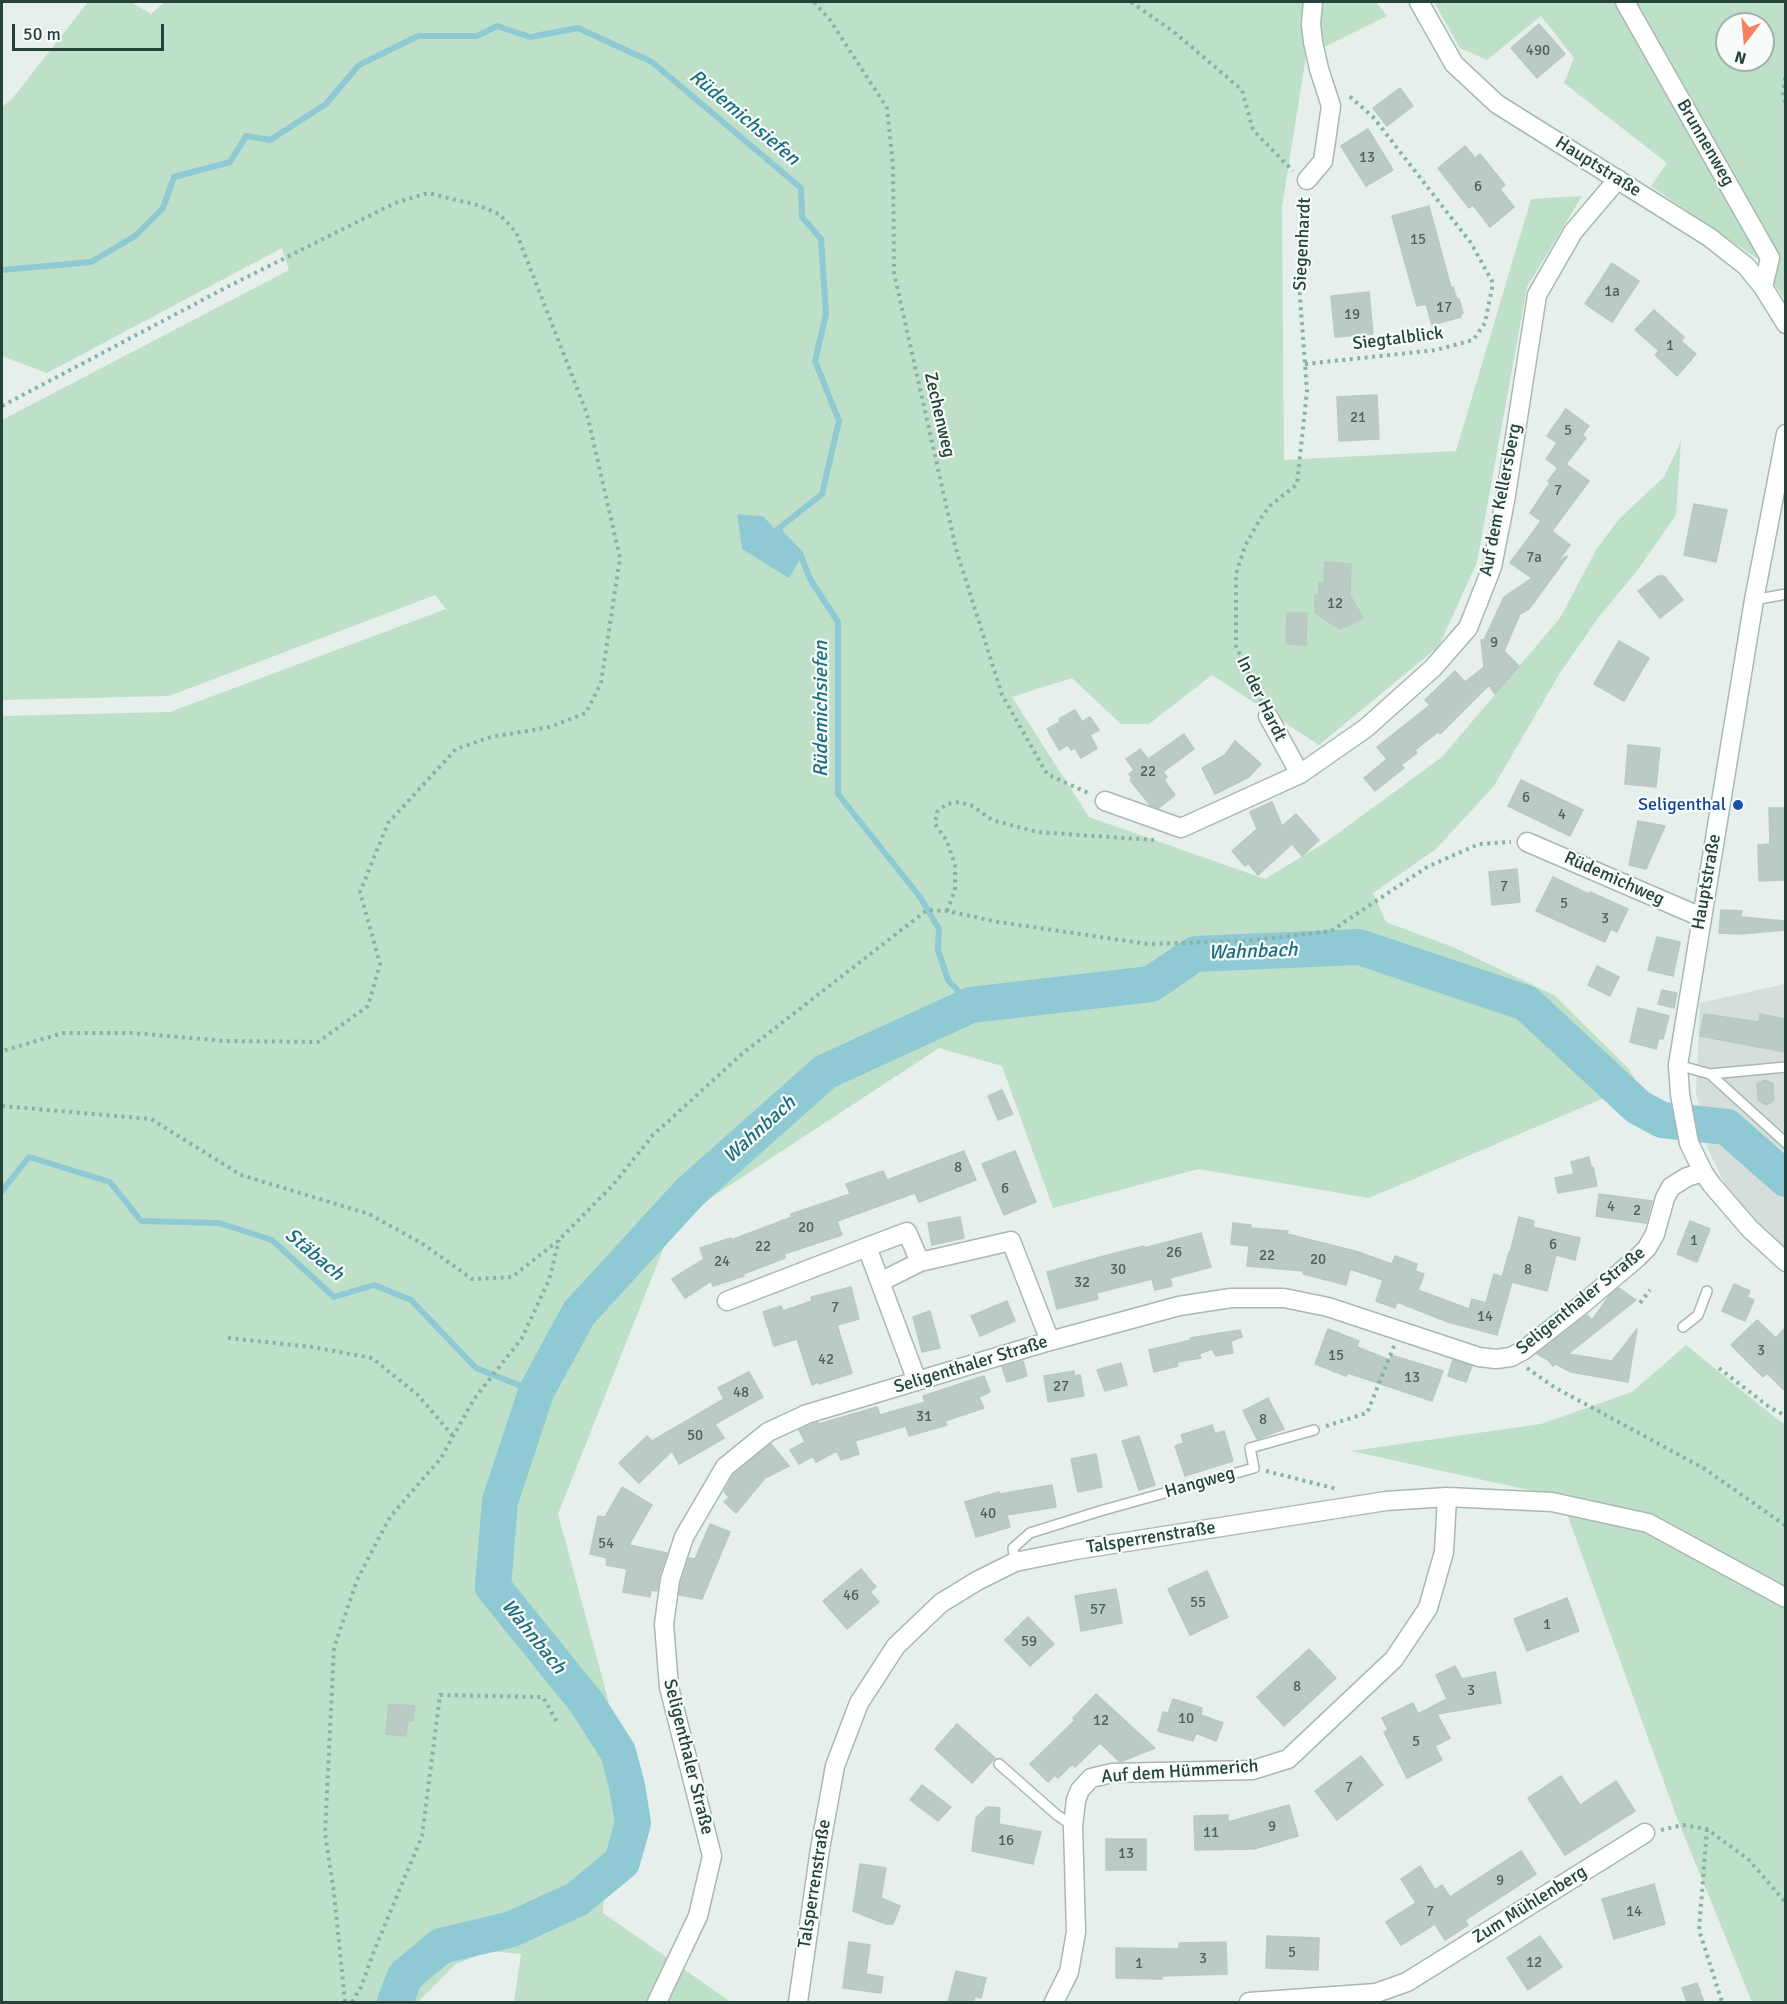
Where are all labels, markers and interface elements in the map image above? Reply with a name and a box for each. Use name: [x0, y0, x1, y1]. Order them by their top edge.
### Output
scale bar: [15, 12, 166, 50]
north arrow: [1715, 12, 1775, 72]
text: 50 m: [23, 23, 61, 45]
house number: 490: [1526, 42, 1550, 60]
text: N: [1732, 46, 1749, 69]
water label: Rüdemichsiefen: [684, 65, 804, 171]
street label: Brunnenweg: [1672, 96, 1738, 190]
street label: Hauptstraße: [1551, 132, 1645, 202]
house number: 13: [1359, 149, 1375, 167]
house number: 6: [1474, 178, 1482, 196]
street label: Siegenhardt: [1290, 197, 1316, 291]
house number: 15: [1410, 231, 1426, 249]
house number: 1a: [1604, 283, 1620, 301]
house number: 17: [1436, 299, 1452, 317]
house number: 19: [1344, 306, 1360, 324]
street label: Siegtalblick: [1351, 323, 1445, 355]
house number: 1: [1666, 337, 1674, 355]
street label: Zechenweg: [919, 370, 959, 460]
house number: 21: [1350, 409, 1366, 427]
street label: Auf dem Kellersberg: [1476, 422, 1526, 578]
house number: 5: [1564, 422, 1572, 440]
house number: 7: [1554, 482, 1562, 500]
house number: 7a: [1526, 549, 1542, 567]
house number: 12: [1327, 595, 1343, 613]
house number: 9: [1490, 634, 1498, 652]
water label: Rüdemichsiefen: [810, 641, 834, 777]
street label: In der Hardt: [1231, 653, 1291, 745]
house number: 22: [1140, 763, 1156, 781]
house number: 6: [1522, 789, 1530, 807]
place label: Seligenthal: [1638, 794, 1726, 816]
marker: Seligenthal: [1731, 798, 1745, 812]
house number: 4: [1558, 806, 1566, 824]
street label: Hauptstraße: [1688, 832, 1726, 932]
street label: Rüdemichweg: [1561, 847, 1667, 911]
house number: 7: [1500, 878, 1508, 896]
house number: 5: [1560, 895, 1568, 913]
house number: 3: [1601, 910, 1609, 928]
water label: Wahnbach: [1208, 938, 1298, 966]
water label: Wahnbach: [719, 1091, 801, 1169]
house number: 8: [954, 1159, 962, 1177]
house number: 6: [1001, 1180, 1009, 1198]
house number: 4: [1607, 1198, 1615, 1216]
house number: 2: [1633, 1202, 1641, 1220]
house number: 20: [798, 1219, 814, 1237]
water label: Stäbach: [280, 1224, 348, 1286]
house number: 1: [1690, 1232, 1698, 1250]
house number: 6: [1549, 1236, 1557, 1254]
house number: 22: [755, 1238, 771, 1256]
street label: Seligenthaler Straße: [1512, 1242, 1650, 1360]
house number: 26: [1166, 1244, 1182, 1262]
house number: 22: [1259, 1247, 1275, 1265]
house number: 20: [1310, 1251, 1326, 1269]
house number: 24: [714, 1253, 730, 1271]
house number: 30: [1110, 1261, 1126, 1279]
house number: 8: [1524, 1261, 1532, 1279]
house number: 32: [1074, 1274, 1090, 1292]
house number: 7: [831, 1299, 839, 1317]
house number: 14: [1477, 1308, 1493, 1326]
street label: Seligenthaler Straße: [892, 1331, 1050, 1399]
house number: 3: [1757, 1342, 1765, 1360]
house number: 15: [1328, 1347, 1344, 1365]
house number: 42: [818, 1351, 834, 1369]
house number: 13: [1404, 1369, 1420, 1387]
house number: 27: [1053, 1378, 1069, 1396]
house number: 48: [733, 1384, 749, 1402]
house number: 31: [916, 1408, 932, 1426]
house number: 8: [1259, 1411, 1267, 1429]
house number: 50: [687, 1427, 703, 1445]
street label: Hangweg: [1162, 1463, 1238, 1503]
house number: 40: [980, 1505, 996, 1523]
street label: Talsperrenstraße: [1085, 1517, 1217, 1559]
house number: 54: [598, 1535, 614, 1553]
house number: 46: [843, 1587, 859, 1605]
house number: 55: [1190, 1594, 1206, 1612]
water label: Wahnbach: [496, 1595, 570, 1679]
house number: 57: [1090, 1601, 1106, 1619]
house number: 1: [1543, 1616, 1551, 1634]
house number: 59: [1021, 1633, 1037, 1651]
street label: Seligenthaler Straße: [658, 1677, 718, 1837]
house number: 8: [1293, 1678, 1301, 1696]
house number: 3: [1467, 1682, 1475, 1700]
house number: 10: [1178, 1710, 1194, 1728]
house number: 12: [1093, 1712, 1109, 1730]
house number: 5: [1412, 1733, 1420, 1751]
street label: Auf dem Hümmerich: [1101, 1756, 1259, 1788]
house number: 7: [1345, 1779, 1353, 1797]
street label: Talsperrenstraße: [794, 1818, 836, 1950]
house number: 9: [1268, 1818, 1276, 1836]
house number: 11: [1203, 1824, 1219, 1842]
house number: 16: [998, 1832, 1014, 1850]
house number: 13: [1118, 1845, 1134, 1863]
street label: Zum Mühlenberg: [1469, 1861, 1591, 1949]
house number: 9: [1496, 1872, 1504, 1890]
house number: 7: [1426, 1903, 1434, 1921]
house number: 14: [1626, 1903, 1642, 1921]
house number: 5: [1288, 1944, 1296, 1962]
house number: 3: [1199, 1950, 1207, 1968]
house number: 12: [1526, 1954, 1542, 1972]
house number: 1: [1135, 1955, 1143, 1973]

